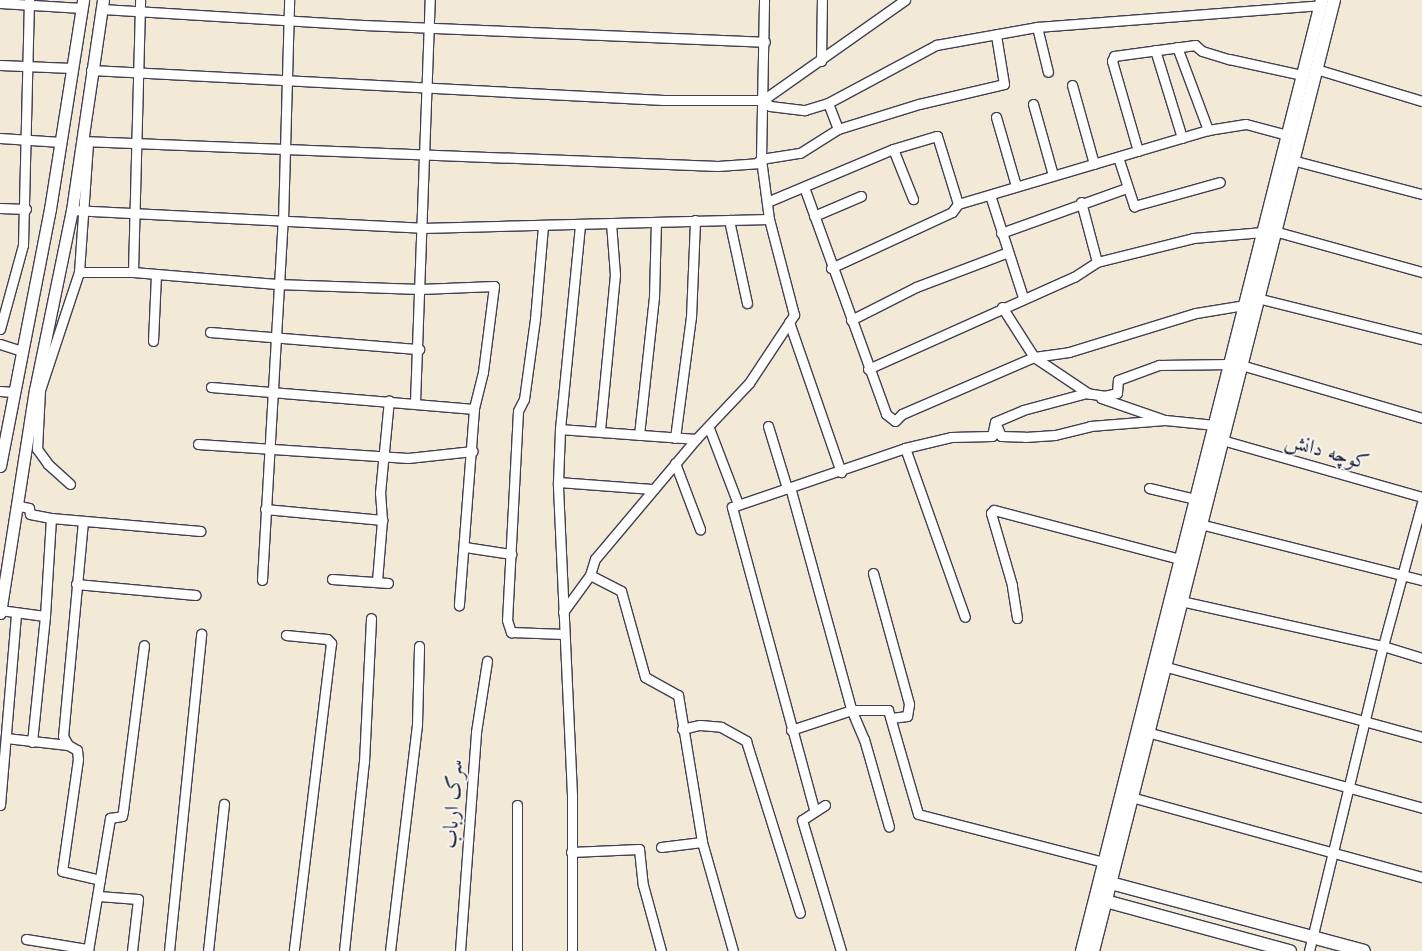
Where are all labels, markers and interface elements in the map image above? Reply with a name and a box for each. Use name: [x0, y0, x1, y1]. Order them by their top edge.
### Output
street label: کوچه دانش: [1282, 428, 1372, 476]
street label: سرک ارباب: [437, 758, 469, 850]

